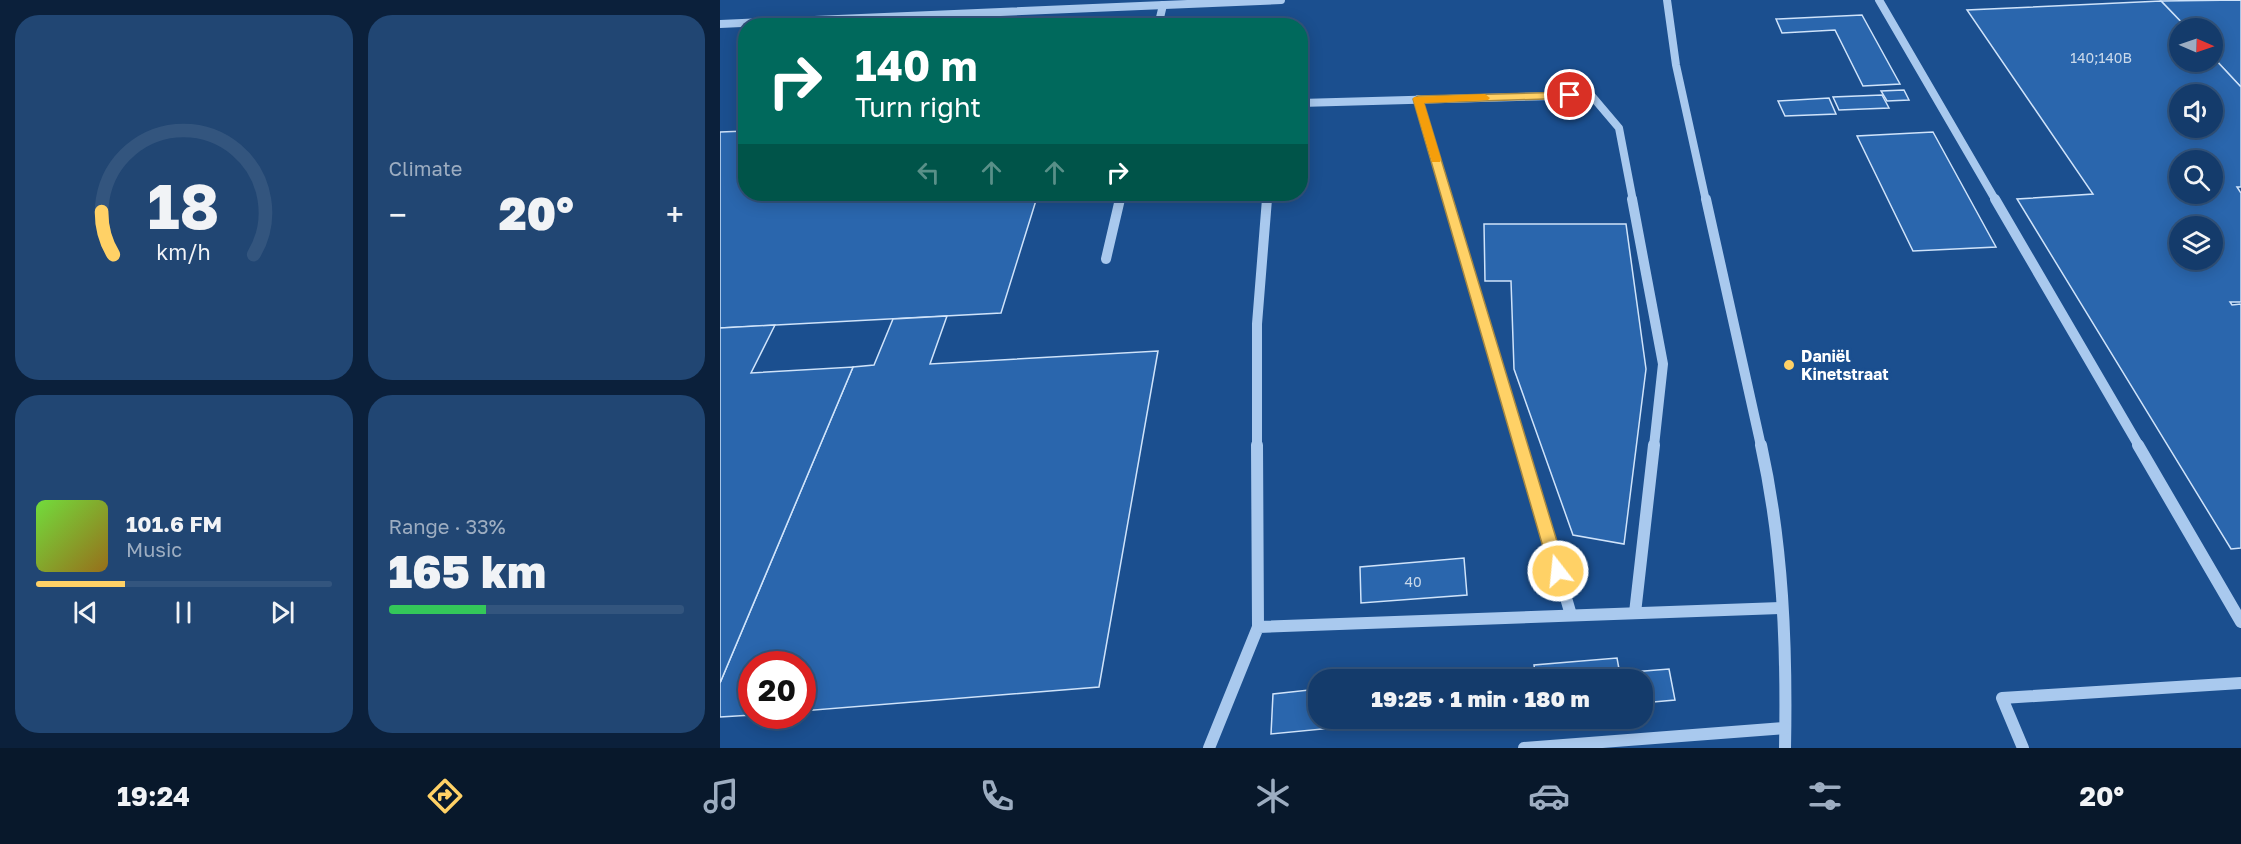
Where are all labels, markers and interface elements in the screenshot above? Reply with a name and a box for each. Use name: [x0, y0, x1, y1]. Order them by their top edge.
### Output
north arrow: [2169, 18, 2223, 72]
map controls: [2169, 18, 2223, 270]
text: 140 m: [855, 40, 977, 90]
icon: right: [756, 42, 834, 120]
house number: 140;140B: [2070, 49, 2132, 66]
pin: [1544, 69, 1595, 120]
icon: arrive: [1553, 78, 1586, 111]
button: sound: [2169, 84, 2223, 138]
text: Turn right: [855, 91, 981, 123]
button: search: [2169, 150, 2223, 204]
text: Climate: [389, 156, 462, 180]
icon: left: [912, 156, 945, 189]
icon: ahead: [975, 156, 1008, 189]
icon: ahead: [1038, 156, 1071, 189]
icon: right: [1101, 156, 1134, 189]
text: 18: [148, 168, 220, 243]
text: 20°: [499, 186, 574, 240]
text: −: [389, 195, 407, 234]
text: +: [666, 195, 684, 234]
button: layers: [2169, 216, 2223, 270]
text: km/h: [156, 239, 211, 265]
place label: Daniël Kinetstraat: [1801, 346, 1889, 384]
marker: Daniël Kinetstraat: [1782, 358, 1796, 372]
text: 101.6 FM: [126, 510, 222, 537]
text: Range · 33%: [389, 514, 506, 538]
text: Music: [126, 537, 182, 561]
position arrow: [1526, 539, 1590, 603]
text: 165 km: [389, 544, 546, 598]
house number: 40: [1404, 573, 1422, 590]
icon: previous: [69, 596, 102, 629]
icon: pause: [167, 596, 200, 629]
icon: next: [266, 596, 299, 629]
speed limit sign: 20: [738, 651, 816, 729]
text: 19:25 · 1 min · 180 m: [1371, 685, 1590, 712]
icon: directions: [424, 775, 466, 817]
icon: music: [700, 775, 742, 817]
icon: phone: [976, 775, 1018, 817]
icon: climate: [1252, 775, 1294, 817]
icon: car: [1528, 775, 1570, 817]
icon: filters: [1804, 775, 1846, 817]
text: 19:24: [117, 780, 190, 812]
text: 20°: [2079, 780, 2124, 812]

